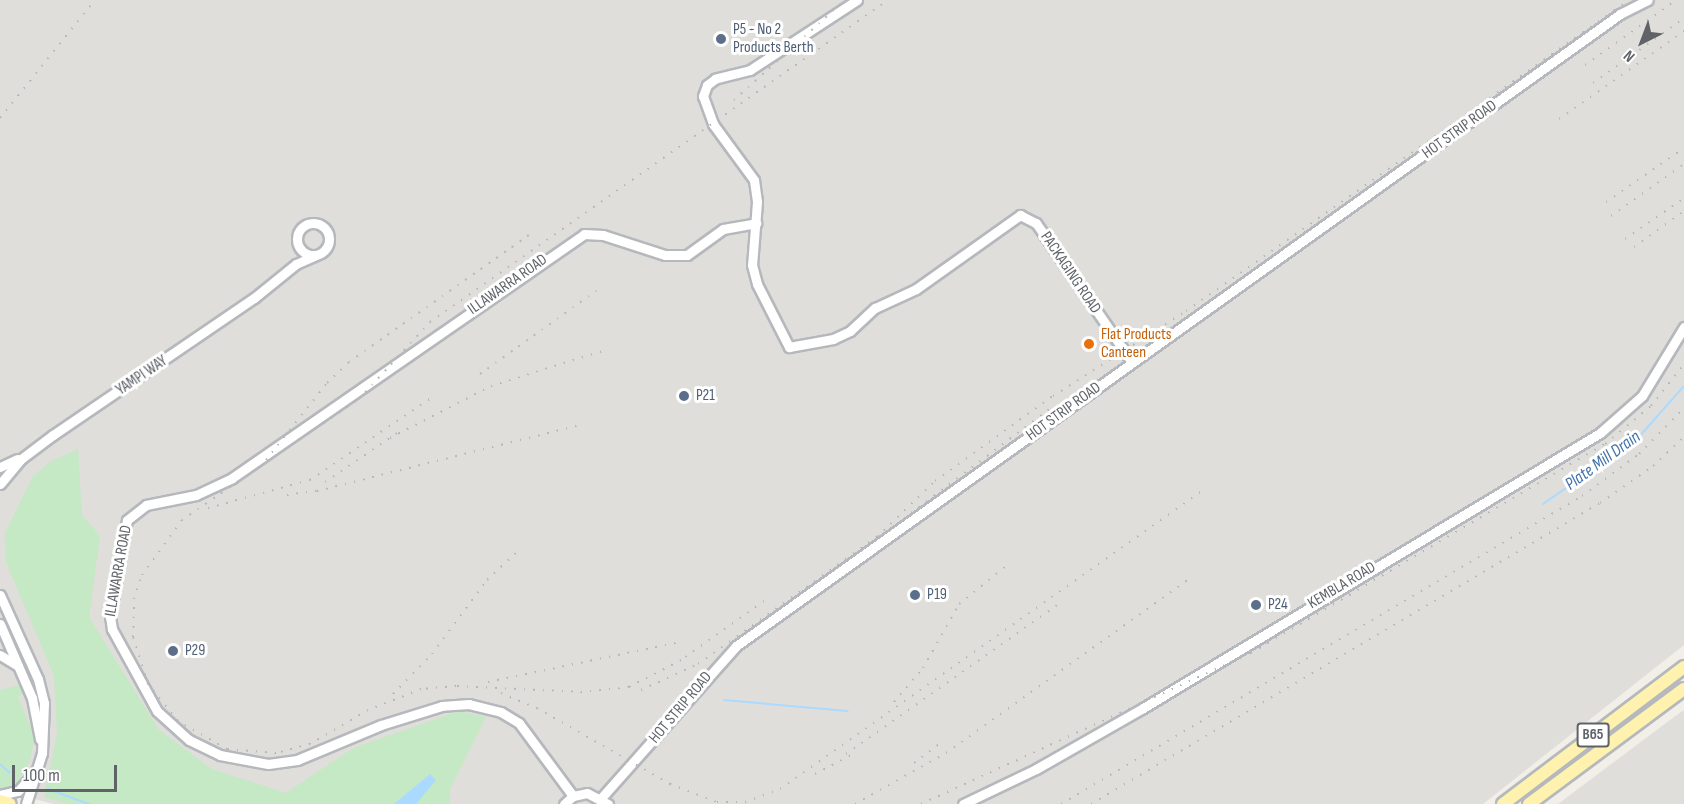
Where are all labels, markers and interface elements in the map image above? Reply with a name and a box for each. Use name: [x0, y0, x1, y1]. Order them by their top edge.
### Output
north arrow: [1612, 12, 1672, 72]
place label: P5 - No 2 Products Berth: [733, 20, 814, 58]
marker: P5 - No 2 Products Berth: [714, 32, 728, 46]
text: N: [1620, 46, 1639, 66]
street label: HOT STRIP ROAD: [1419, 96, 1501, 164]
street label: PACKAGING ROAD: [1036, 228, 1104, 318]
street label: ILLAWARRA ROAD: [465, 251, 551, 319]
place label: Flat Products Canteen: [1101, 325, 1172, 363]
marker: Flat Products Canteen: [1082, 337, 1096, 351]
street label: YAMPI WAY: [113, 352, 171, 400]
street label: HOT STRIP ROAD: [1023, 378, 1105, 446]
place label: P21: [696, 386, 715, 406]
marker: P21: [677, 389, 691, 403]
water label: Plate Mill Drain: [1561, 426, 1645, 496]
street label: ILLAWARRA ROAD: [102, 524, 136, 618]
street label: KEMBLA ROAD: [1305, 558, 1379, 614]
place label: P19: [927, 585, 947, 605]
marker: P19: [908, 588, 922, 602]
place label: P24: [1268, 595, 1288, 615]
marker: P24: [1249, 598, 1263, 612]
place label: P29: [185, 641, 205, 661]
marker: P29: [166, 644, 180, 658]
street label: HOT STRIP ROAD: [645, 668, 717, 748]
road number: B65: [1576, 723, 1610, 747]
scale bar: [15, 753, 120, 791]
text: 100 m: [23, 765, 60, 786]

